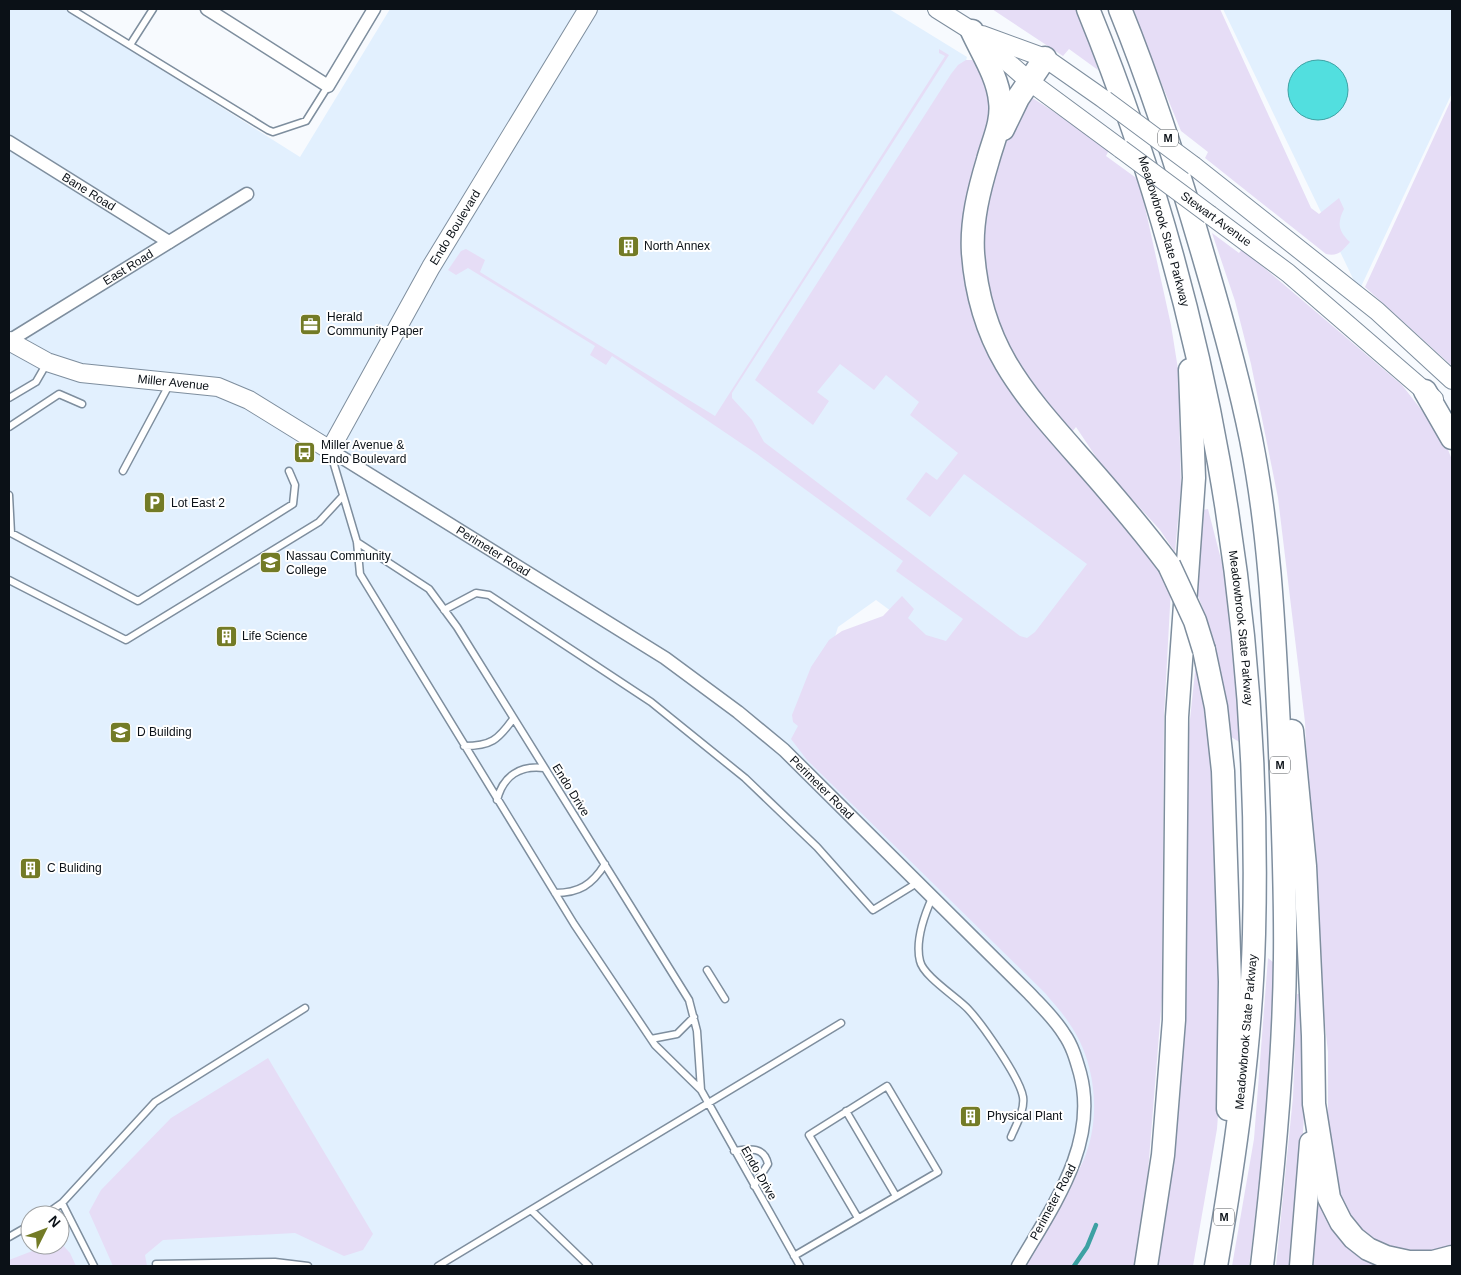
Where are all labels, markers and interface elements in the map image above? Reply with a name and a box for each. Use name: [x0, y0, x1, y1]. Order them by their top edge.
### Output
road number: M: [1158, 130, 1178, 146]
street label: Meadowbrook State Parkway: [1135, 154, 1192, 308]
street label: Bane Road: [59, 170, 118, 214]
street label: Endo Boulevard: [427, 187, 483, 268]
street label: Stewart Avenue: [1178, 189, 1254, 249]
building icon: North Annex: [616, 234, 640, 258]
place label: North Annex: [644, 239, 710, 253]
street label: East Road: [101, 247, 156, 288]
place label: Herald Community Paper: [327, 310, 423, 338]
office icon: Herald Community Paper: [299, 312, 323, 336]
street label: Miller Avenue: [137, 372, 210, 393]
place label: Miller Avenue & Endo Boulevard: [321, 438, 406, 466]
bus stop icon: Miller Avenue & Endo Boulevard: [293, 440, 317, 464]
parking icon: Lot East 2: [143, 491, 167, 515]
place label: Lot East 2: [171, 496, 225, 510]
street label: Perimeter Road: [454, 523, 533, 579]
place label: Nassau Community College: [286, 549, 391, 577]
street label: Meadowbrook State Parkway: [1226, 549, 1256, 706]
school or university icon: Nassau Community College: [258, 551, 282, 575]
building icon: Life Science: [214, 624, 238, 648]
place label: Life Science: [242, 629, 308, 643]
school or university icon: D Building: [109, 720, 133, 744]
place label: D Building: [137, 725, 192, 739]
street label: Perimeter Road: [787, 753, 857, 822]
road number: M: [1270, 756, 1290, 774]
street label: Endo Drive: [549, 761, 593, 819]
building icon: C Buliding: [19, 856, 43, 880]
place label: C Buliding: [47, 861, 102, 875]
street label: Meadowbrook State Parkway: [1232, 954, 1260, 1110]
building icon: Physical Plant: [959, 1104, 983, 1128]
place label: Physical Plant: [987, 1109, 1063, 1123]
street label: Endo Drive: [738, 1144, 780, 1202]
street label: Perimeter Road: [1027, 1162, 1079, 1242]
north arrow: [20, 1205, 70, 1255]
road number: M: [1214, 1208, 1234, 1226]
text: N: [45, 1212, 64, 1230]

